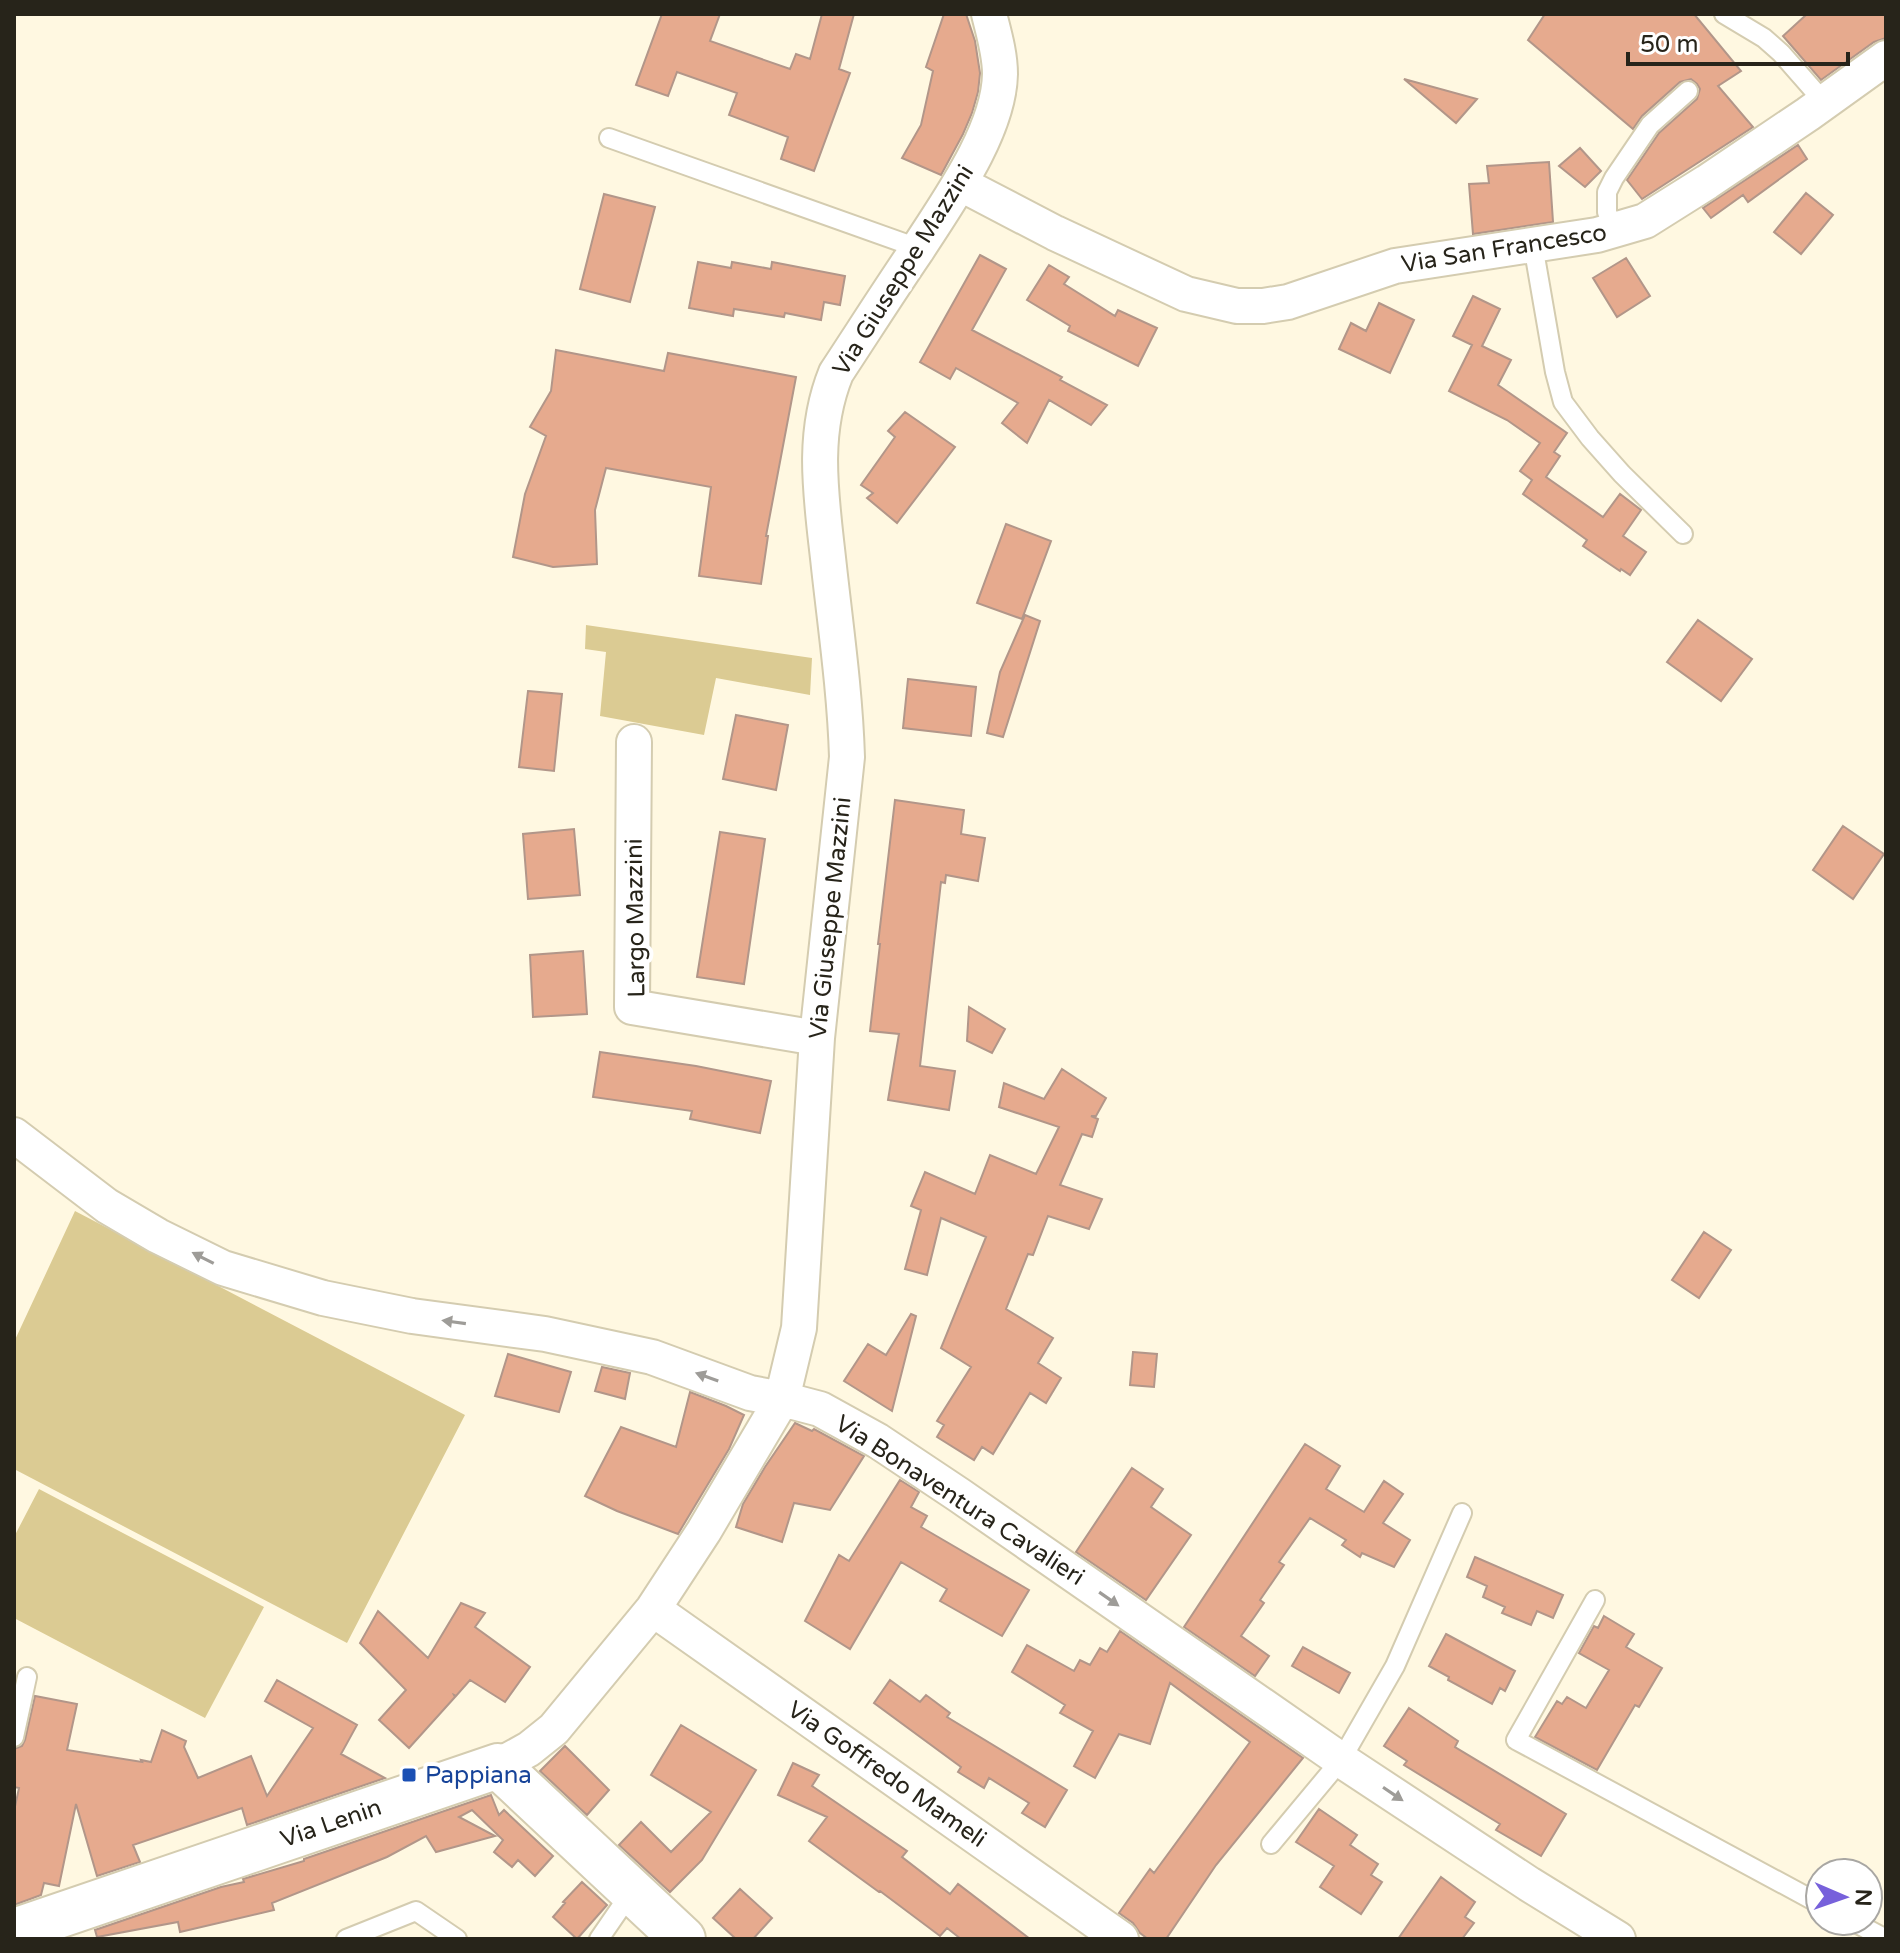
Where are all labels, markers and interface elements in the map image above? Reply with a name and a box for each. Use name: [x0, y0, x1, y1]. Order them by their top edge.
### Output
scale bar: [1628, 16, 1848, 66]
text: 50 m: [1640, 30, 1698, 59]
street label: Via Giuseppe Mazzini: [827, 159, 980, 381]
street label: Via San Francesco: [1399, 218, 1609, 279]
street label: Via Giuseppe Mazzini: [803, 796, 858, 1041]
street label: Largo Mazzini: [620, 838, 651, 998]
one-way arrow: [191, 1251, 214, 1265]
one-way arrow: [441, 1315, 466, 1328]
one-way arrow: [695, 1371, 719, 1383]
street label: Via Bonaventura Cavalieri: [830, 1409, 1090, 1592]
one-way arrow: [1099, 1591, 1120, 1606]
street label: Via Goffredo Mameli: [782, 1695, 992, 1854]
place label: Pappiana: [425, 1761, 532, 1790]
marker: Pappiana: [400, 1766, 418, 1784]
one-way arrow: [1382, 1786, 1404, 1800]
street label: Via Lenin: [277, 1793, 385, 1854]
north arrow: [1804, 1857, 1884, 1937]
text: N: [1850, 1888, 1876, 1907]

